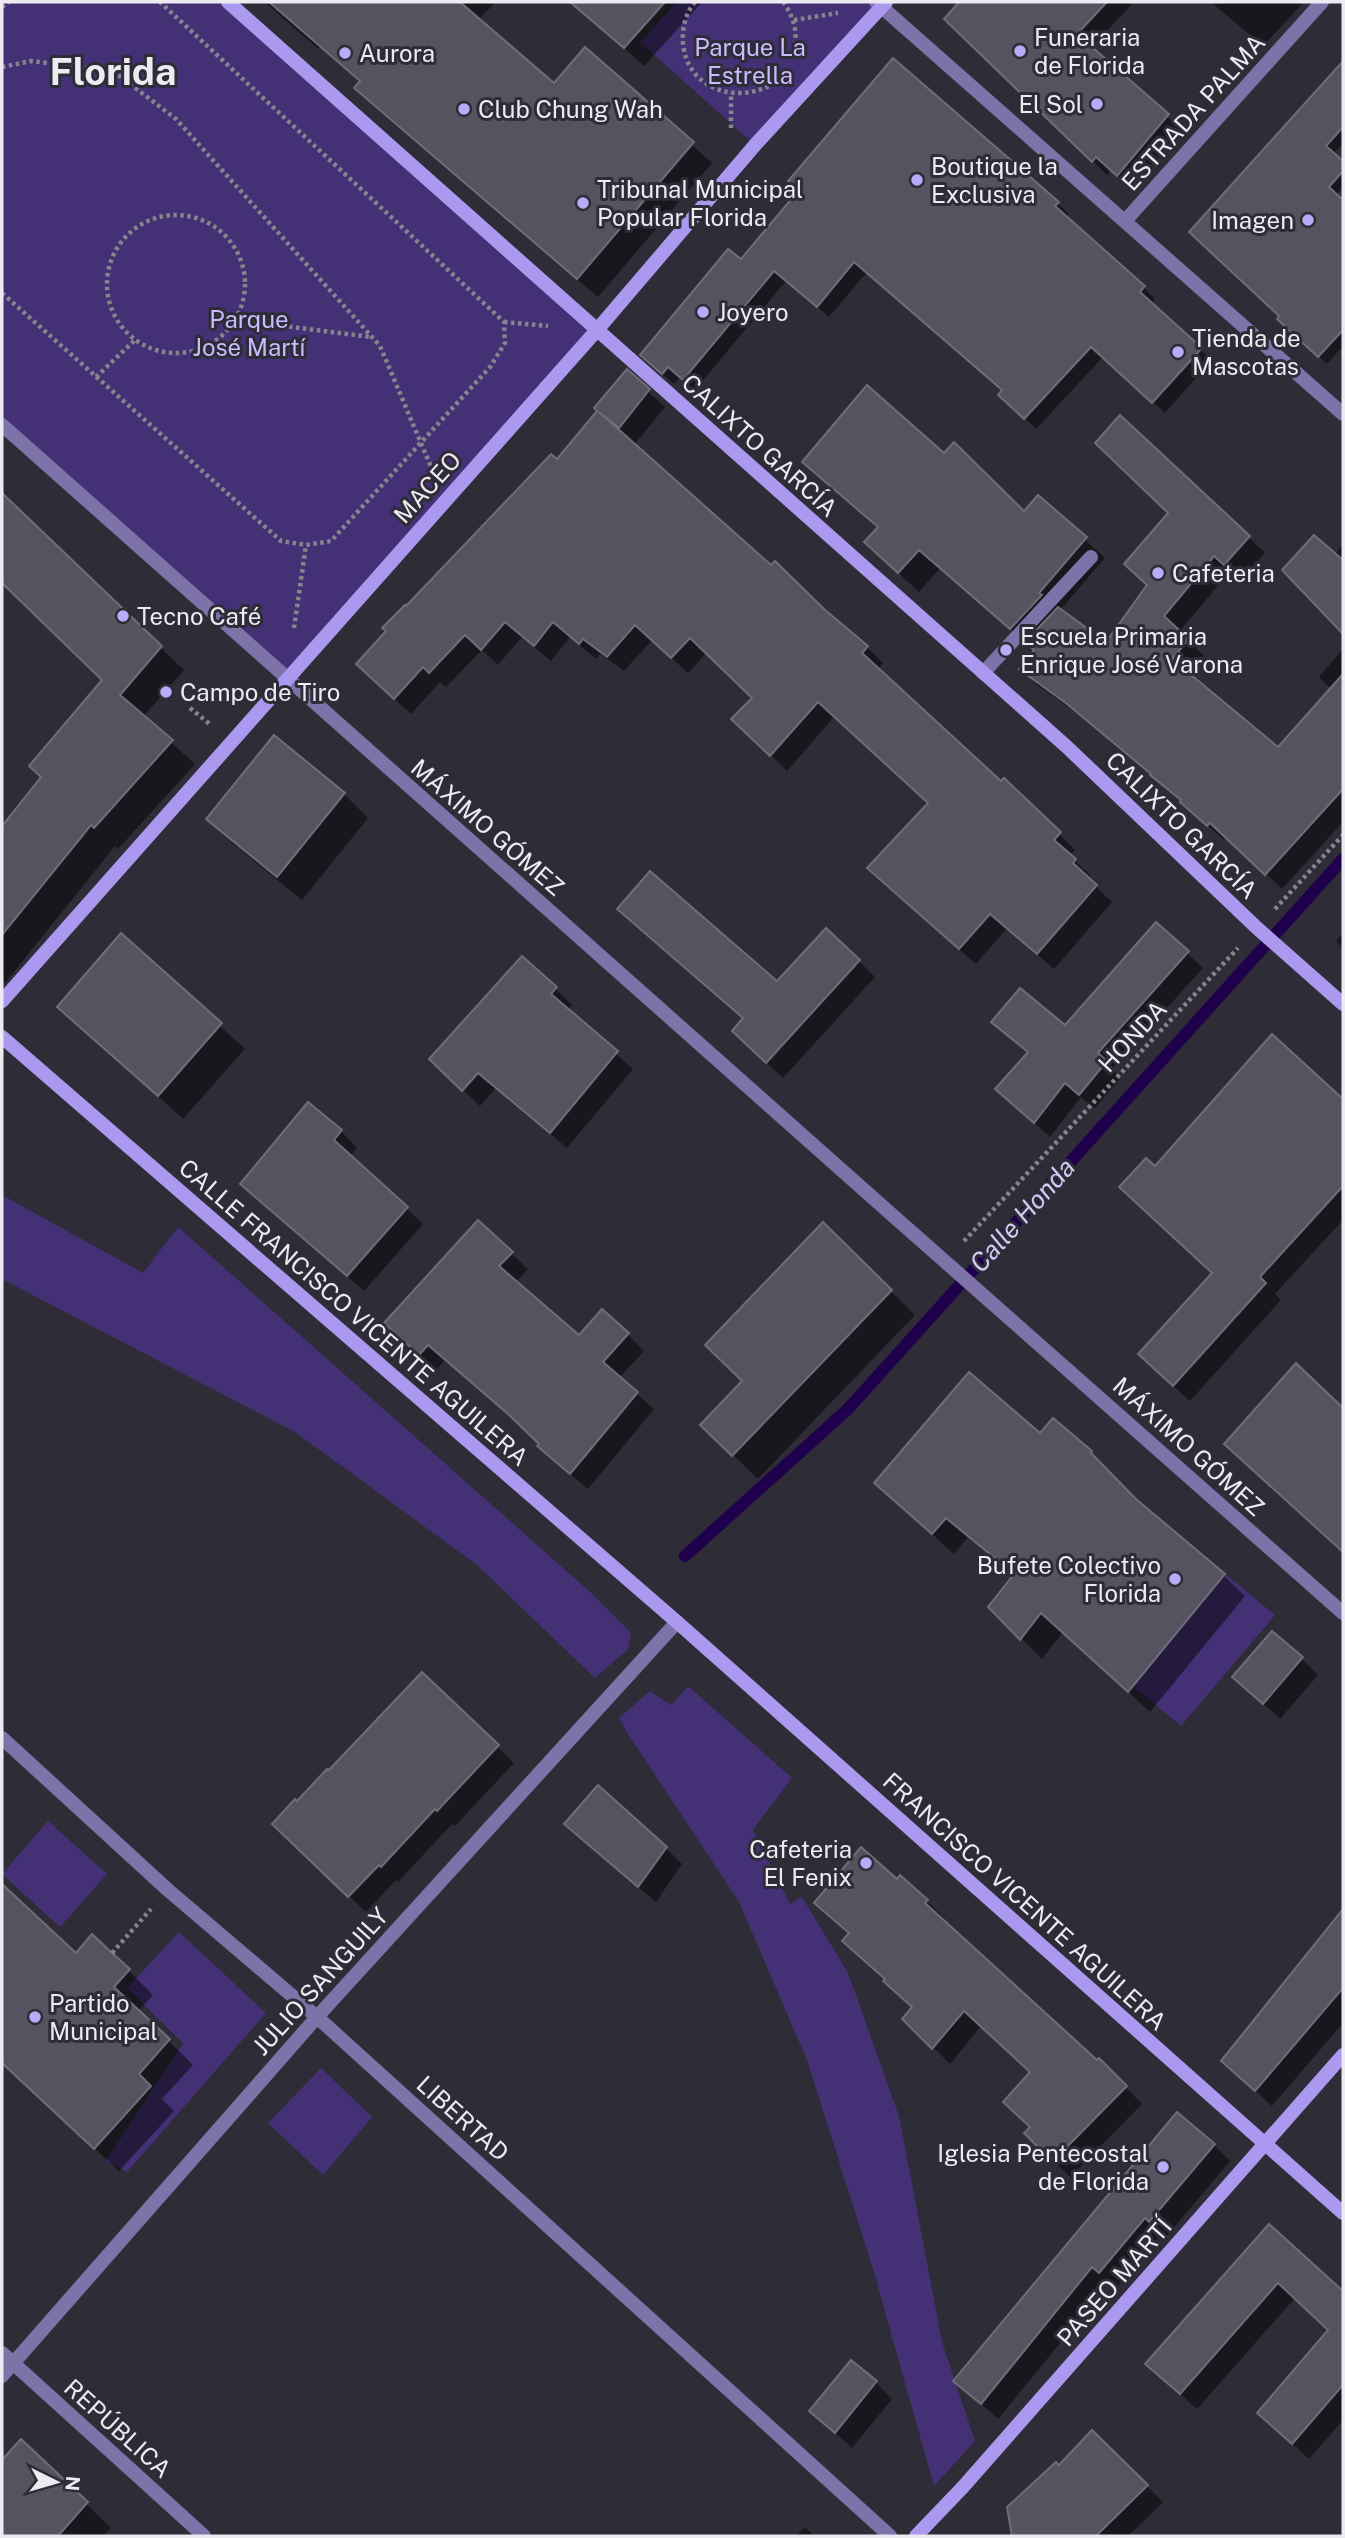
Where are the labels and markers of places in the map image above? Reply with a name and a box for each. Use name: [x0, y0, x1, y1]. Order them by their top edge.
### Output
place label: Funeraria de Florida: [1034, 23, 1145, 79]
place label: Aurora: [359, 39, 435, 67]
marker: Funeraria de Florida: [1012, 43, 1028, 59]
marker: Aurora: [337, 45, 353, 61]
place label: El Sol: [1018, 90, 1083, 118]
place label: Club Chung Wah: [478, 95, 663, 123]
marker: El Sol: [1089, 96, 1105, 112]
marker: Club Chung Wah: [456, 101, 472, 117]
place label: Boutique la Exclusiva: [931, 152, 1058, 208]
marker: Boutique la Exclusiva: [909, 172, 925, 188]
place label: Tribunal Municipal Popular Florida: [597, 175, 803, 231]
marker: Tribunal Municipal Popular Florida: [575, 195, 591, 211]
place label: Imagen: [1211, 206, 1294, 234]
marker: Imagen: [1300, 212, 1316, 228]
place label: Joyero: [717, 298, 789, 326]
marker: Joyero: [695, 304, 711, 320]
place label: Tienda de Mascotas: [1192, 324, 1301, 380]
marker: Tienda de Mascotas: [1170, 344, 1186, 360]
place label: Cafeteria: [1172, 559, 1275, 587]
marker: Cafeteria: [1150, 565, 1166, 581]
place label: Tecno Café: [137, 602, 261, 630]
marker: Tecno Café: [115, 608, 131, 624]
place label: Escuela Primaria Enrique José Varona: [1020, 622, 1243, 678]
marker: Escuela Primaria Enrique José Varona: [998, 642, 1014, 658]
place label: Campo de Tiro: [180, 678, 340, 706]
marker: Campo de Tiro: [158, 684, 174, 700]
place label: Bufete Colectivo Florida: [977, 1551, 1161, 1607]
marker: Bufete Colectivo Florida: [1167, 1571, 1183, 1587]
place label: Cafeteria El Fenix: [749, 1835, 852, 1891]
marker: Cafeteria El Fenix: [858, 1855, 874, 1871]
place label: Partido Municipal: [49, 1989, 158, 2045]
marker: Partido Municipal: [27, 2009, 43, 2025]
place label: Iglesia Pentecostal de Florida: [937, 2139, 1149, 2195]
marker: Iglesia Pentecostal de Florida: [1155, 2159, 1171, 2175]

